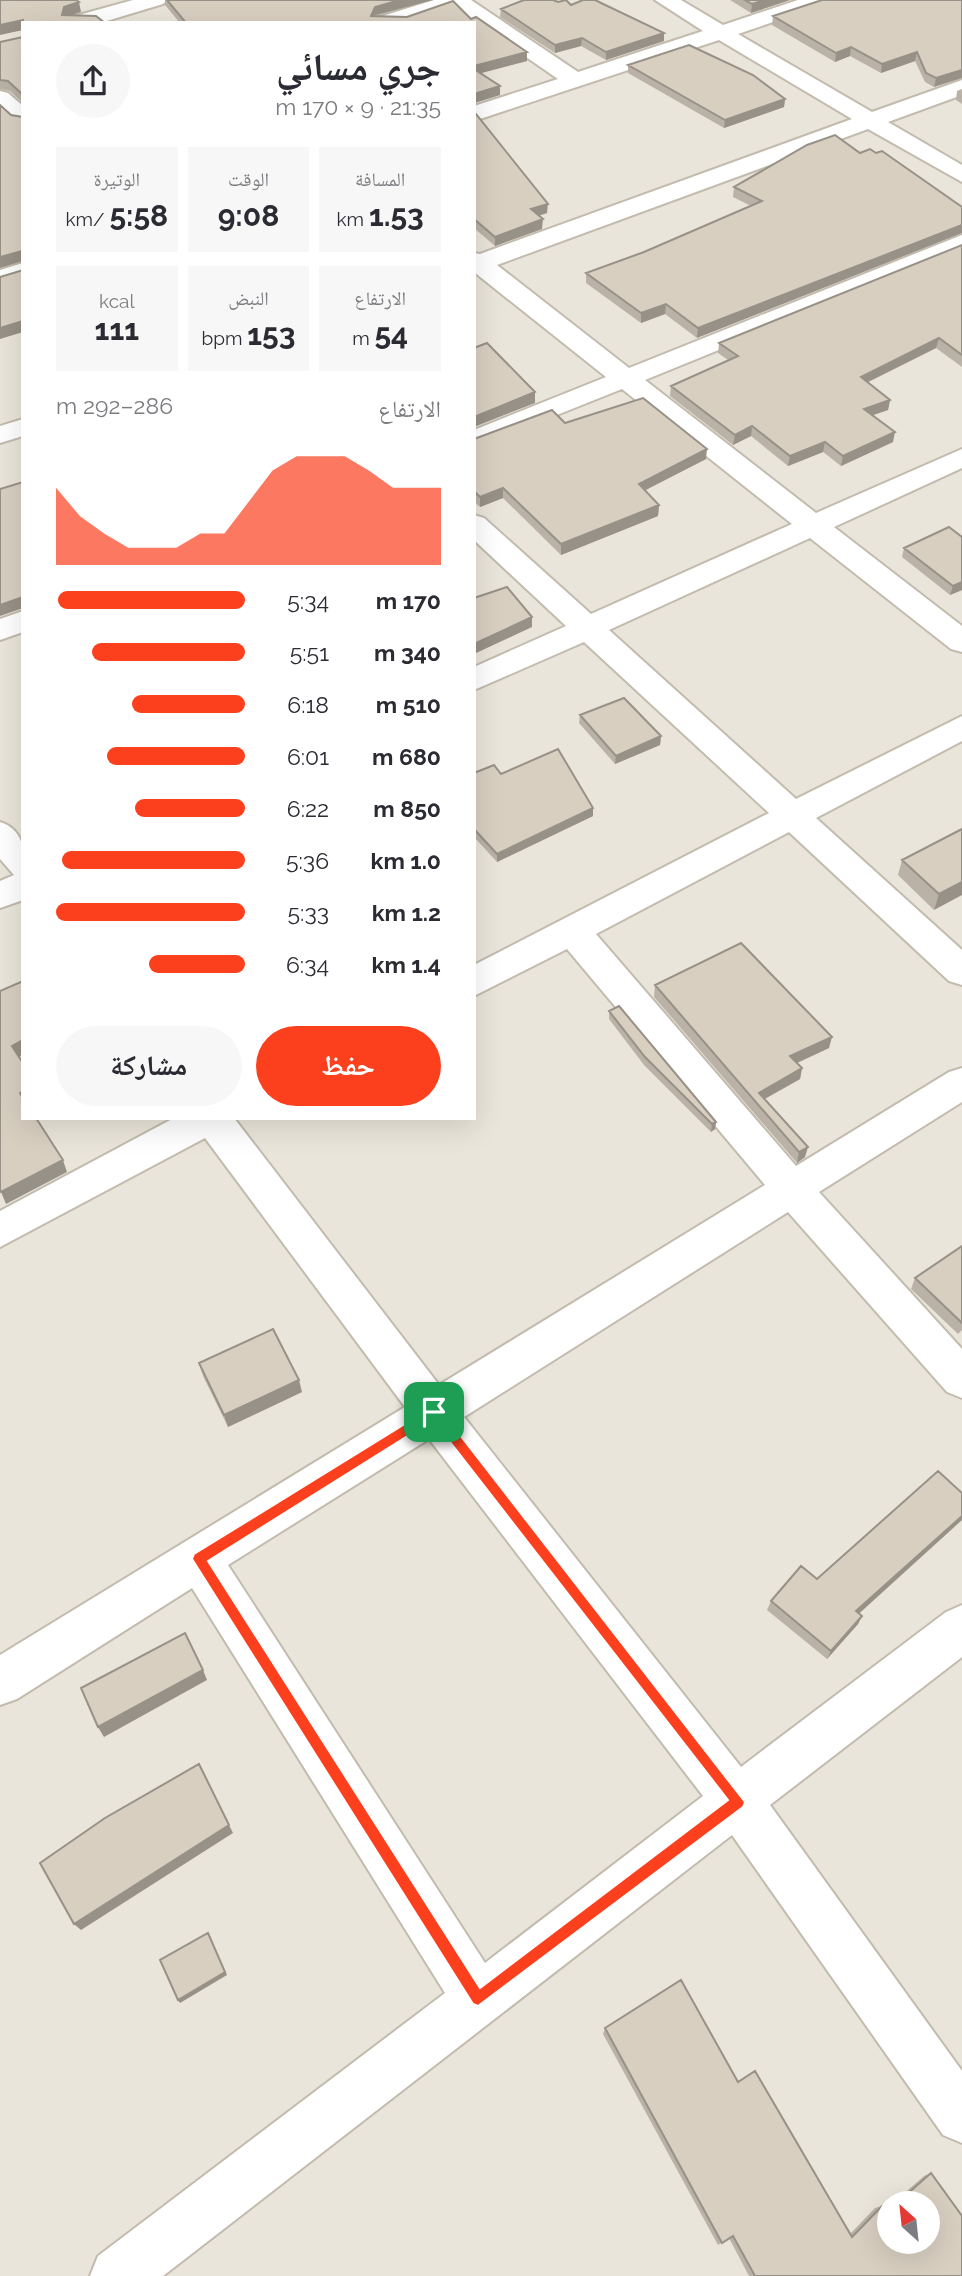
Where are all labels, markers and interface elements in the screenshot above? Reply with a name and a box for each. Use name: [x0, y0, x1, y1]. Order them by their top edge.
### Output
button: share: [56, 44, 130, 118]
text: جري مسائي: [276, 44, 441, 89]
text: 21:35 · 9 × 170 m: [275, 93, 441, 120]
text: الوتيرة: [94, 168, 140, 190]
text: الوقت: [228, 168, 269, 190]
text: المسافة: [355, 168, 405, 190]
text: 5:58: [109, 198, 168, 233]
text: 9:08: [218, 198, 279, 233]
text: 1.53: [369, 198, 424, 233]
text: /km: [66, 208, 109, 230]
text: km: [337, 208, 369, 230]
text: النبض: [228, 287, 269, 309]
text: الارتفاع: [354, 287, 406, 309]
text: kcal: [99, 290, 135, 312]
text: 111: [95, 312, 139, 347]
text: 153: [247, 317, 295, 352]
text: 54: [374, 317, 408, 352]
text: bpm: [202, 327, 247, 349]
text: m: [352, 327, 374, 349]
text: 286–292 m: [56, 392, 173, 419]
text: الارتفاع: [378, 395, 441, 422]
text: 5:34: [287, 587, 329, 614]
text: 170 m: [376, 587, 441, 614]
text: 5:51: [290, 639, 329, 666]
text: 340 m: [374, 639, 441, 666]
text: 6:18: [287, 691, 329, 718]
text: 510 m: [376, 691, 441, 718]
text: 6:01: [287, 743, 329, 770]
text: 680 m: [372, 743, 441, 770]
text: 6:22: [287, 795, 329, 822]
text: 850 m: [373, 795, 441, 822]
text: 5:36: [286, 847, 329, 874]
text: 1.0 km: [371, 847, 441, 874]
text: 5:33: [288, 899, 329, 926]
text: 1.2 km: [372, 899, 441, 926]
text: 6:34: [286, 951, 329, 978]
text: 1.4 km: [372, 951, 441, 978]
button: مشاركة: [56, 1026, 242, 1106]
button: حفظ: [256, 1026, 441, 1106]
pin: [404, 1382, 464, 1442]
icon: arrive: [415, 1393, 453, 1431]
north arrow: [877, 2191, 940, 2254]
map controls: [877, 2191, 940, 2254]

